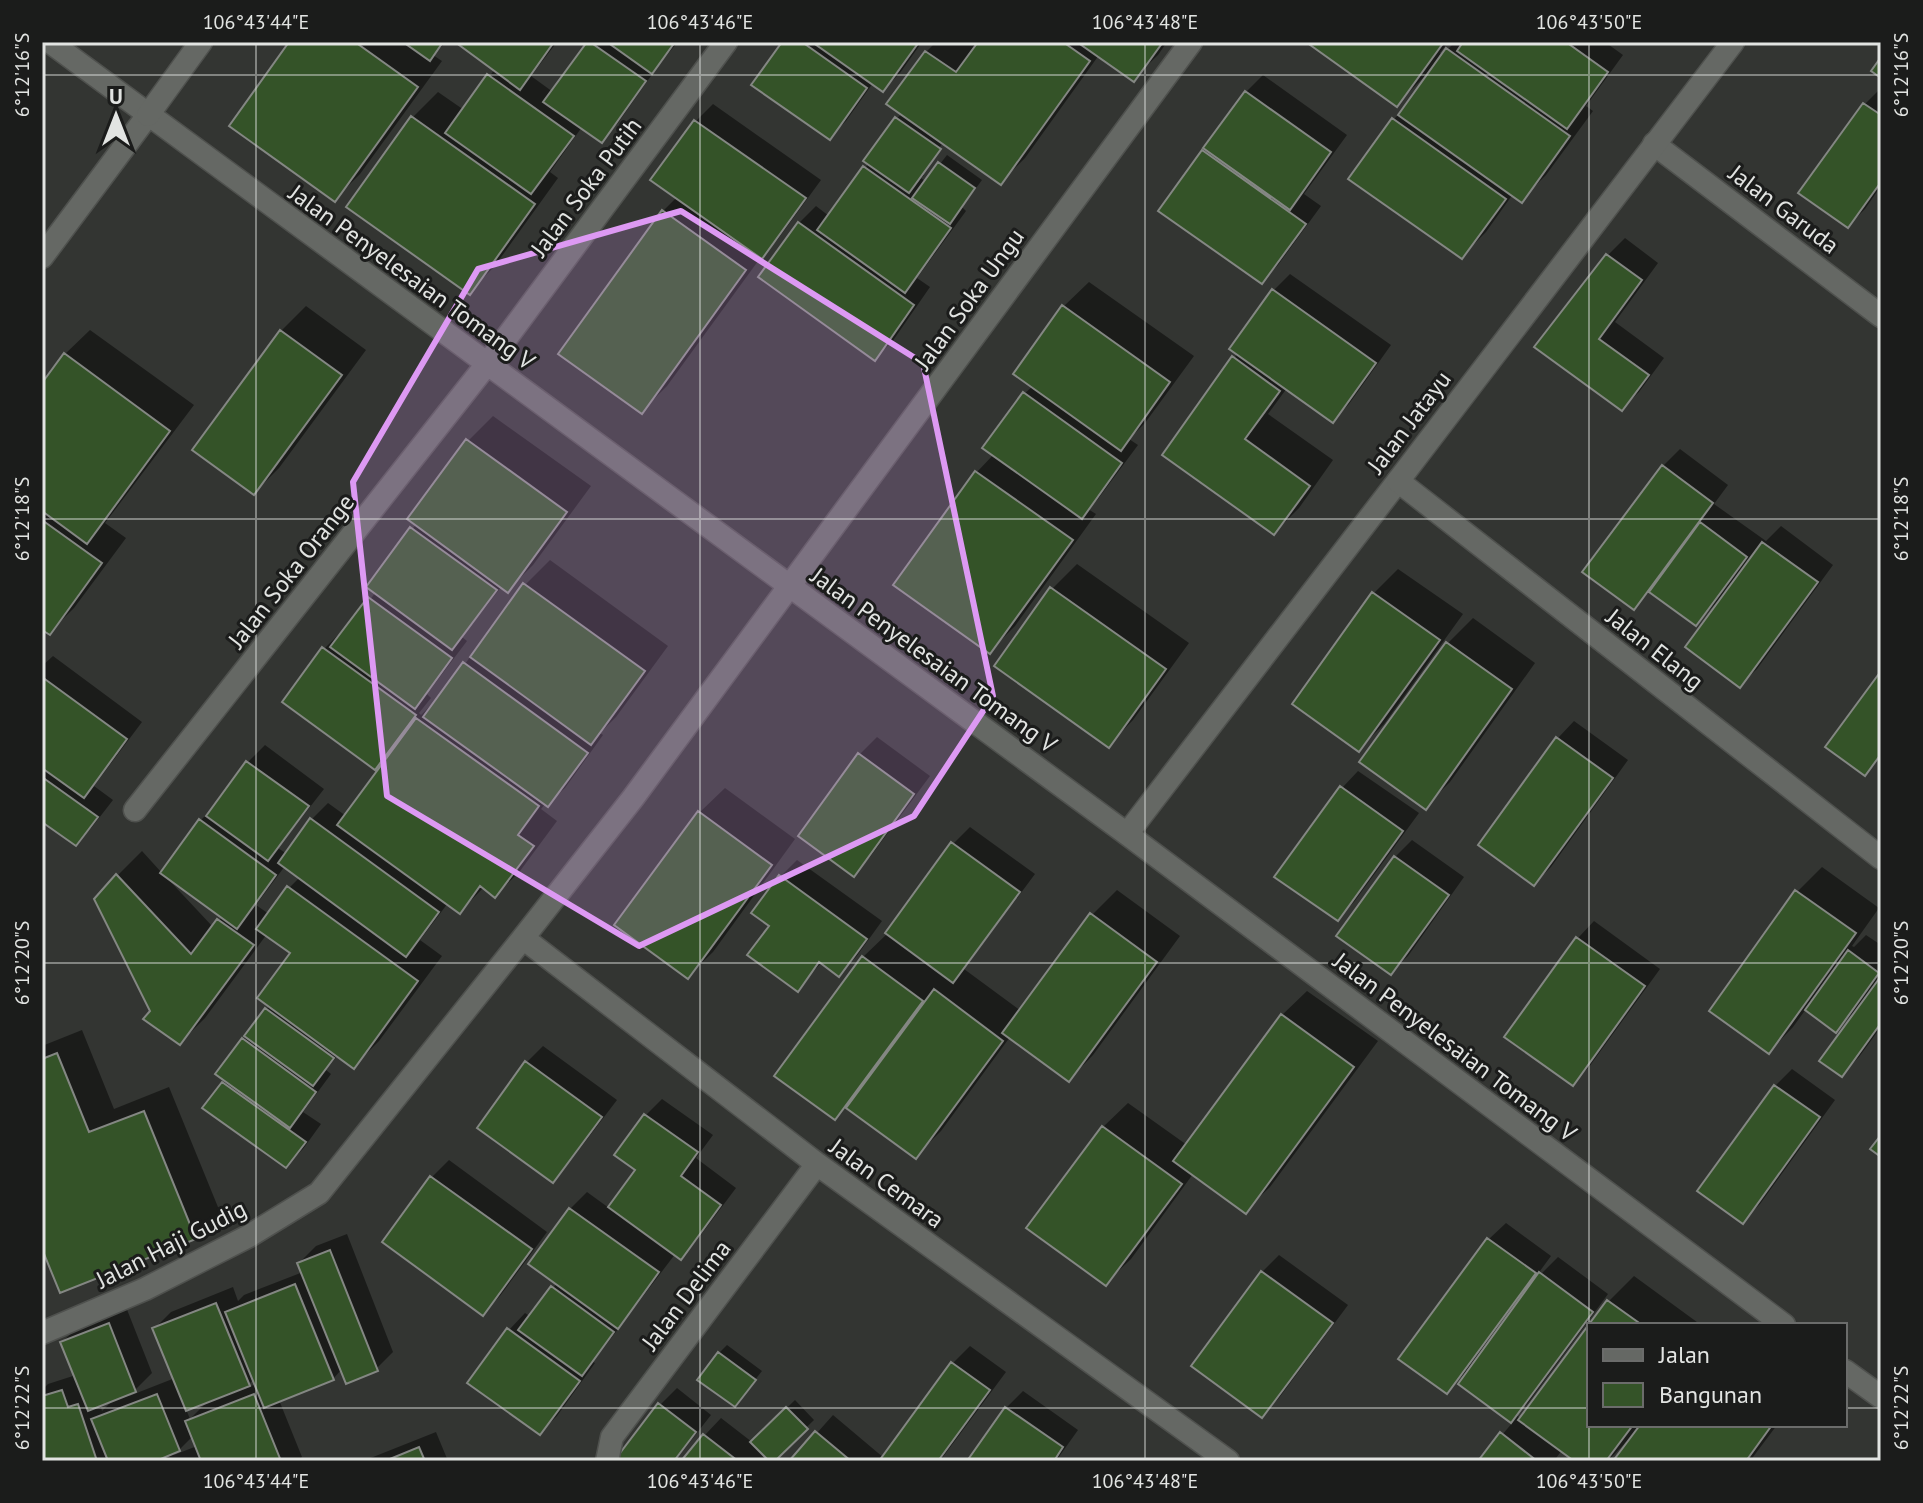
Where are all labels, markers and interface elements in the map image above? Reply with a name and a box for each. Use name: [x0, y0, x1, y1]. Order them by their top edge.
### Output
text: 106°43'44"E: [203, 9, 309, 35]
text: 106°43'46"E: [647, 9, 753, 35]
text: 106°43'48"E: [1092, 9, 1198, 35]
text: 106°43'50"E: [1536, 9, 1642, 35]
text: 6°12'16"S: [9, 33, 35, 117]
text: 6°12'16"S: [1888, 33, 1914, 117]
north arrow: [76, 76, 156, 156]
text: U: [109, 82, 123, 110]
street label: Jalan Soka Putih: [523, 111, 648, 263]
street label: Jalan Garuda: [1722, 157, 1845, 260]
street label: Jalan Penyelesaian Tomang V: [282, 177, 541, 377]
street label: Jalan Soka Ungu: [907, 222, 1031, 377]
street label: Jalan Jatayu: [1360, 365, 1458, 480]
text: 6°12'18"S: [9, 477, 35, 561]
text: 6°12'18"S: [1888, 477, 1914, 561]
street label: Jalan Soka Orange: [220, 488, 361, 655]
street label: Jalan Penyelesaian Tomang V: [804, 560, 1063, 760]
street label: Jalan Elang: [1599, 601, 1710, 697]
text: 6°12'20"S: [9, 921, 35, 1005]
text: 6°12'20"S: [1888, 921, 1914, 1005]
street label: Jalan Penyelesaian Tomang V: [1326, 945, 1583, 1149]
street label: Jalan Cemara: [823, 1131, 950, 1235]
street label: Jalan Haji Gudig: [90, 1193, 251, 1296]
street label: Jalan Delima: [634, 1234, 738, 1357]
legend: [1587, 1323, 1847, 1427]
text: Jalan: [1658, 1339, 1710, 1370]
text: 6°12'22"S: [9, 1366, 35, 1450]
text: 6°12'22"S: [1888, 1366, 1914, 1450]
text: Bangunan: [1659, 1379, 1762, 1410]
text: 106°43'44"E: [203, 1468, 309, 1494]
text: 106°43'46"E: [647, 1468, 753, 1494]
text: 106°43'48"E: [1092, 1468, 1198, 1494]
text: 106°43'50"E: [1536, 1468, 1642, 1494]

